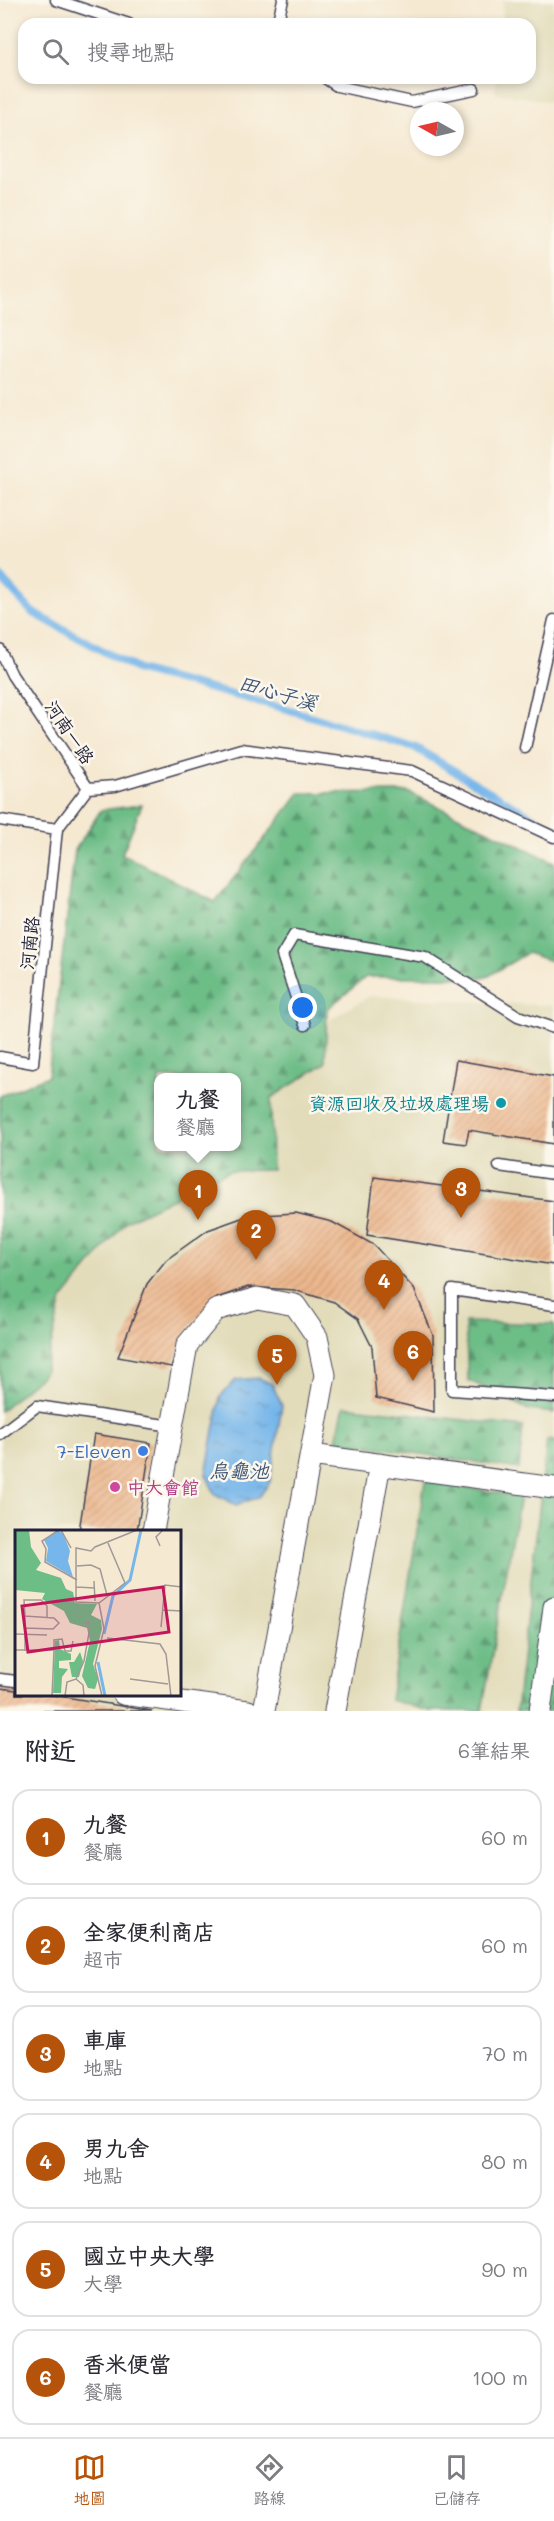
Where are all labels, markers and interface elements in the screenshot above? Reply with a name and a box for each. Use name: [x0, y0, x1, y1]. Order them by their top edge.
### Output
search box: [18, 18, 536, 84]
icon: search: [39, 35, 72, 68]
text: 搜尋地點: [87, 37, 175, 66]
north arrow: [410, 102, 464, 156]
water label: 田心子溪: [236, 668, 321, 716]
street label: 河南一路: [40, 695, 100, 769]
street label: 河南路: [14, 915, 44, 971]
your location: [288, 993, 317, 1022]
popup: [154, 1073, 241, 1151]
text: 九餐: [175, 1084, 220, 1113]
place label: 資源回收及垃圾處理場: [309, 1091, 489, 1115]
marker: 資源回收及垃圾處理場: [494, 1096, 508, 1110]
text: 餐廳: [175, 1113, 215, 1139]
pin: 3: [442, 1168, 480, 1218]
pin: 1: [178, 1170, 218, 1220]
pin: 2: [236, 1210, 276, 1260]
pin: 4: [364, 1260, 404, 1310]
pin: 6: [394, 1332, 432, 1381]
pin: 5: [258, 1336, 296, 1385]
place label: 7-Eleven: [57, 1439, 131, 1463]
marker: 7-Eleven: [136, 1444, 150, 1458]
water label: 烏龜池: [209, 1457, 270, 1483]
place label: 中大會館: [127, 1475, 199, 1499]
marker: 中大會館: [108, 1480, 122, 1494]
inset map: [15, 1530, 182, 1696]
text: 附近: [24, 1733, 76, 1767]
text: 6筆結果: [458, 1737, 530, 1763]
text: 九餐: [83, 1809, 127, 1838]
text: 1: [41, 1824, 50, 1850]
text: 60 m: [481, 1824, 528, 1850]
text: 餐廳: [83, 1838, 123, 1864]
text: 全家便利商店: [83, 1917, 215, 1946]
text: 2: [40, 1932, 51, 1958]
text: 60 m: [481, 1932, 528, 1958]
text: 超市: [83, 1946, 123, 1972]
text: 車庫: [83, 2025, 127, 2054]
text: 3: [40, 2040, 52, 2066]
text: 70 m: [482, 2040, 528, 2066]
text: 地點: [83, 2054, 123, 2080]
text: 男九舍: [83, 2133, 149, 2162]
text: 4: [39, 2148, 52, 2174]
text: 80 m: [481, 2148, 528, 2174]
text: 地點: [83, 2162, 123, 2188]
text: 國立中央大學: [83, 2241, 215, 2270]
text: 5: [40, 2256, 51, 2282]
text: 90 m: [482, 2256, 528, 2282]
text: 大學: [83, 2270, 123, 2296]
text: 香米便當: [83, 2349, 171, 2378]
text: 6: [39, 2364, 52, 2390]
text: 100 m: [472, 2364, 528, 2390]
text: 餐廳: [83, 2378, 123, 2404]
tab: 地圖: [73, 2451, 106, 2509]
tab: 路線: [253, 2451, 286, 2509]
tab: 已儲存: [433, 2451, 481, 2509]

